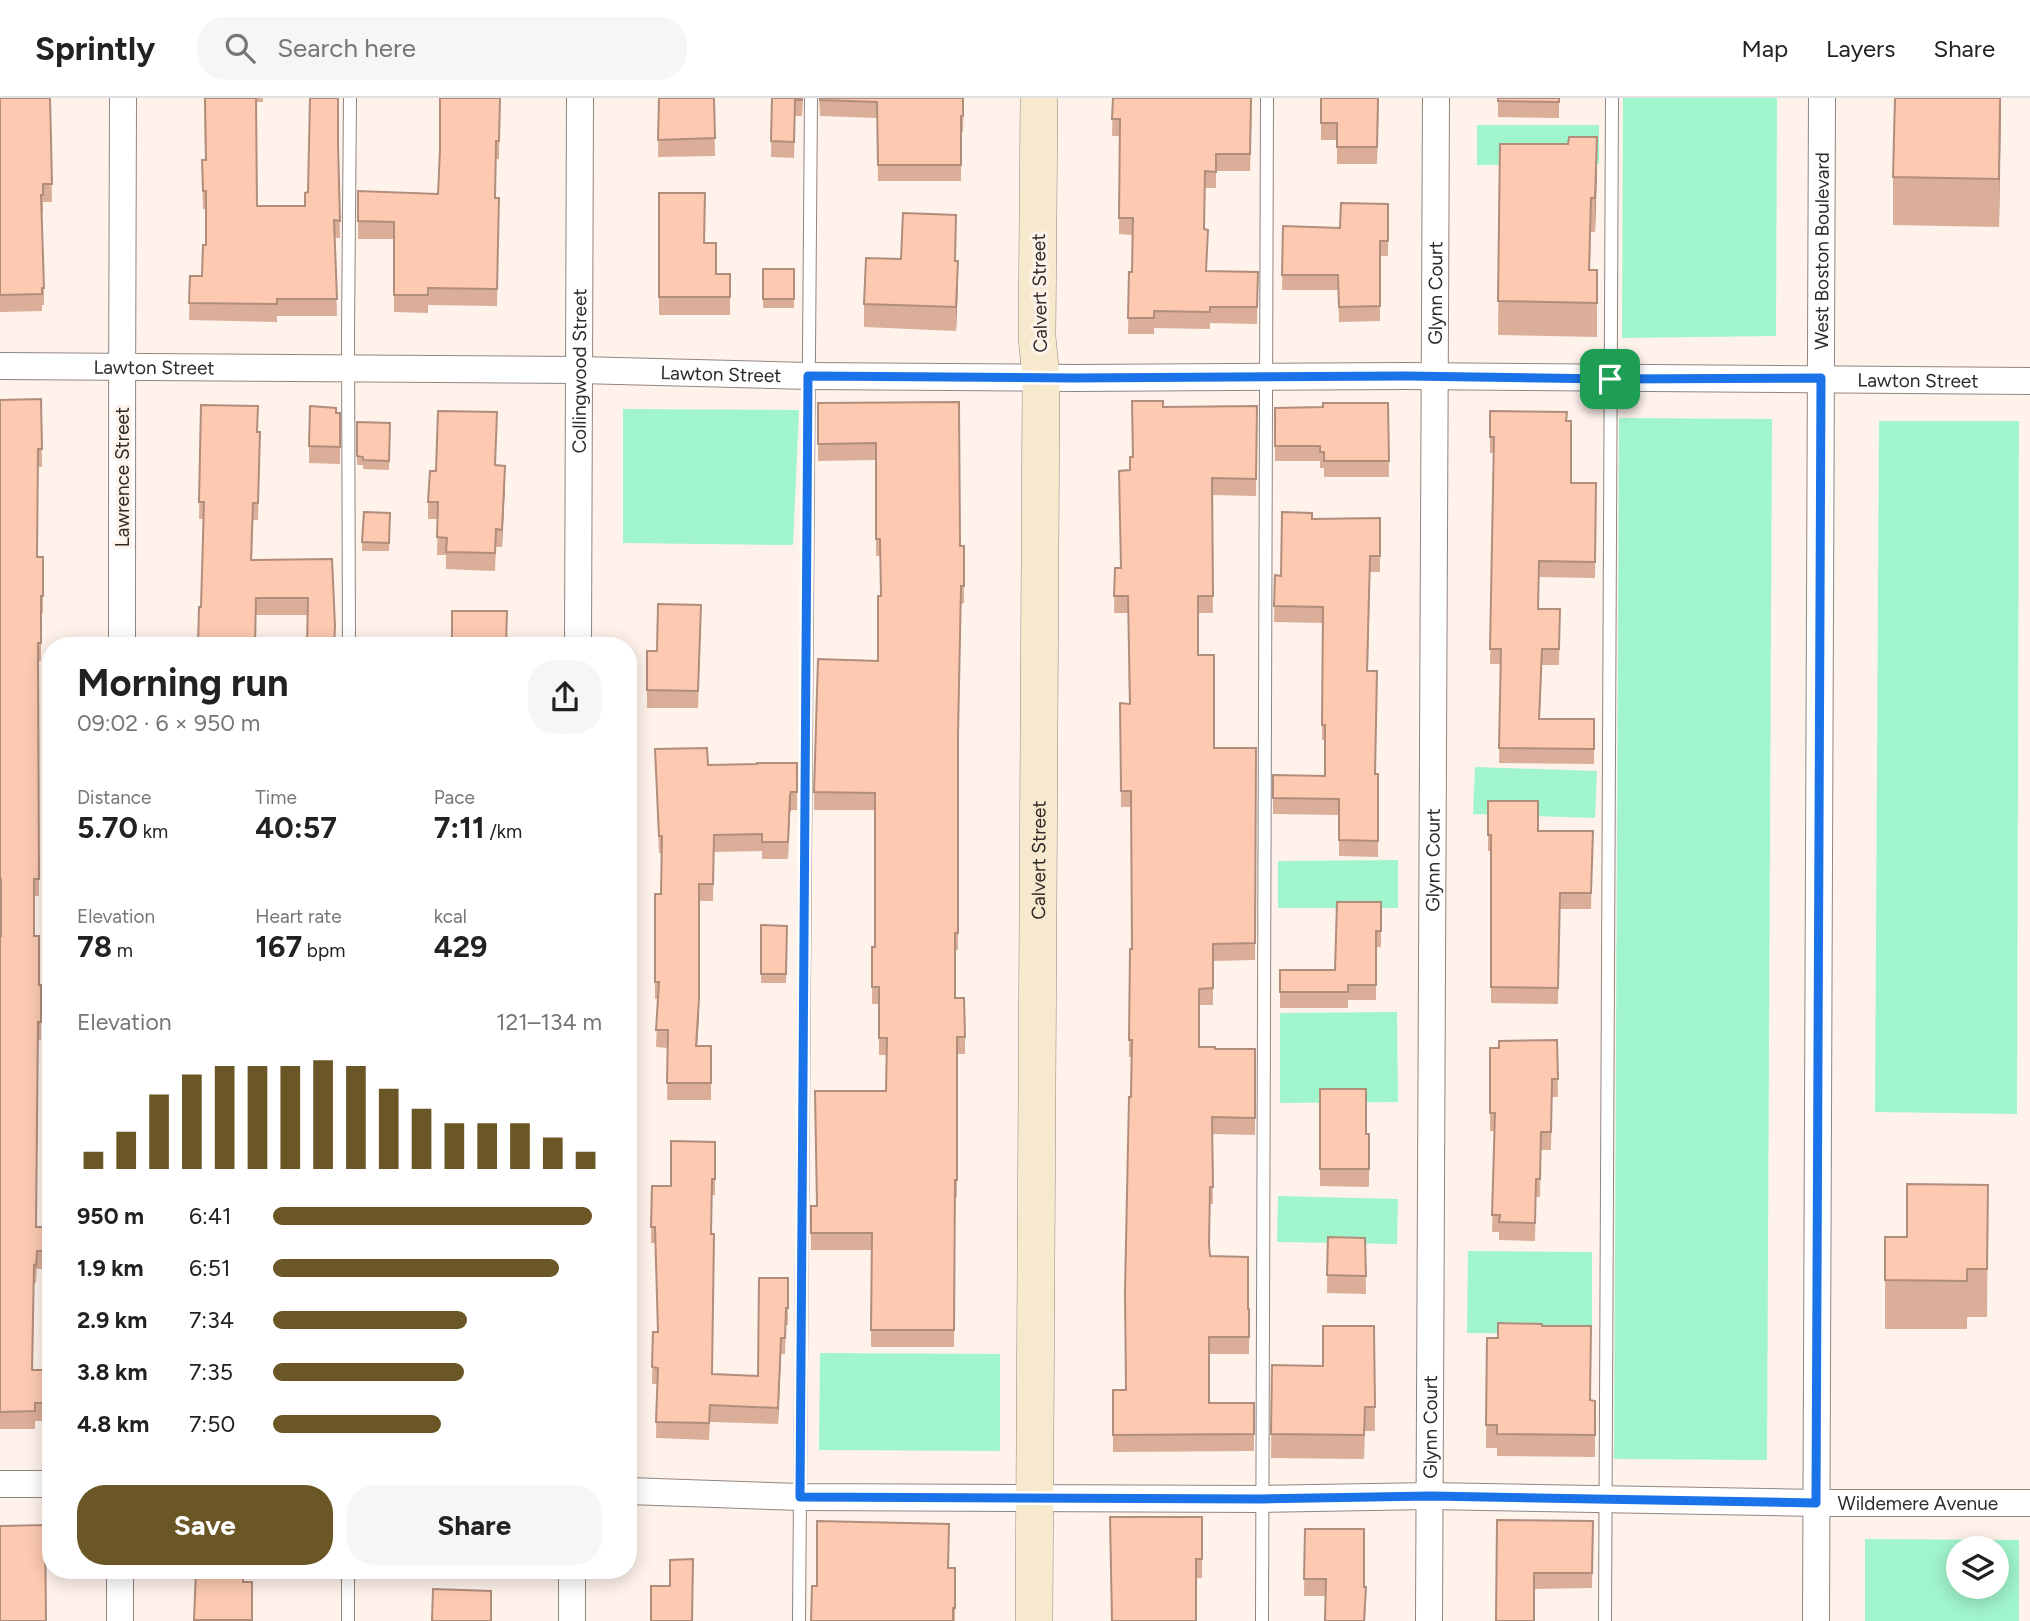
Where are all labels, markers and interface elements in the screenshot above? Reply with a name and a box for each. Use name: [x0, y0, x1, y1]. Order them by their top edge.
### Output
search box: [197, 17, 687, 80]
text: Sprintly: [35, 29, 155, 68]
icon: search: [221, 29, 259, 67]
text: Search here: [277, 32, 416, 64]
text: Map: [1741, 34, 1788, 63]
text: Layers: [1826, 34, 1895, 63]
text: Share: [1933, 34, 1995, 63]
street label: West Boston Boulevard: [1810, 152, 1834, 350]
street label: Calvert Street: [1027, 233, 1052, 353]
street label: Glynn Court: [1424, 241, 1447, 345]
street label: Collingwood Street: [568, 288, 591, 454]
pin: [1580, 349, 1640, 409]
street label: Lawton Street: [93, 356, 215, 379]
icon: arrive: [1591, 360, 1629, 398]
street label: Lawton Street: [660, 361, 782, 387]
street label: Lawton Street: [1857, 369, 1979, 393]
street label: Lawrence Street: [111, 407, 134, 547]
text: Morning run: [77, 660, 289, 706]
button: share: [528, 660, 602, 734]
text: 09:02 · 6 × 950 m: [77, 709, 260, 737]
text: Distance: [77, 786, 151, 809]
text: Time: [255, 786, 297, 809]
text: Pace: [434, 786, 475, 809]
street label: Calvert Street: [1027, 800, 1051, 920]
street label: Glynn Court: [1421, 808, 1445, 912]
text: 5.70: [77, 809, 138, 846]
text: 40:57: [255, 809, 337, 846]
text: 7:11: [434, 809, 485, 846]
text: km: [138, 820, 168, 843]
text: /km: [485, 820, 522, 843]
text: Elevation: [77, 905, 155, 928]
text: Heart rate: [255, 905, 342, 928]
text: kcal: [434, 905, 467, 928]
text: 78: [77, 928, 112, 965]
text: 167: [255, 928, 302, 965]
text: 429: [434, 928, 487, 965]
text: m: [112, 939, 133, 962]
text: bpm: [302, 939, 345, 962]
text: Elevation: [77, 1008, 172, 1036]
text: 121–134 m: [496, 1008, 602, 1036]
text: 950 m: [77, 1202, 144, 1230]
text: 6:41: [189, 1202, 232, 1230]
text: 1.9 km: [77, 1254, 144, 1282]
text: 6:51: [189, 1254, 231, 1282]
text: 2.9 km: [77, 1306, 147, 1334]
text: 7:34: [189, 1306, 234, 1334]
text: 3.8 km: [77, 1358, 147, 1386]
text: 7:35: [189, 1358, 233, 1386]
street label: Glynn Court: [1419, 1375, 1442, 1479]
text: 4.8 km: [77, 1410, 149, 1438]
text: 7:50: [189, 1410, 235, 1438]
button: Save: [77, 1485, 333, 1565]
button: Share: [347, 1485, 602, 1565]
street label: Wildemere Avenue: [1837, 1492, 1998, 1515]
map controls: [1946, 1536, 2009, 1599]
button: layers: [1946, 1536, 2009, 1599]

